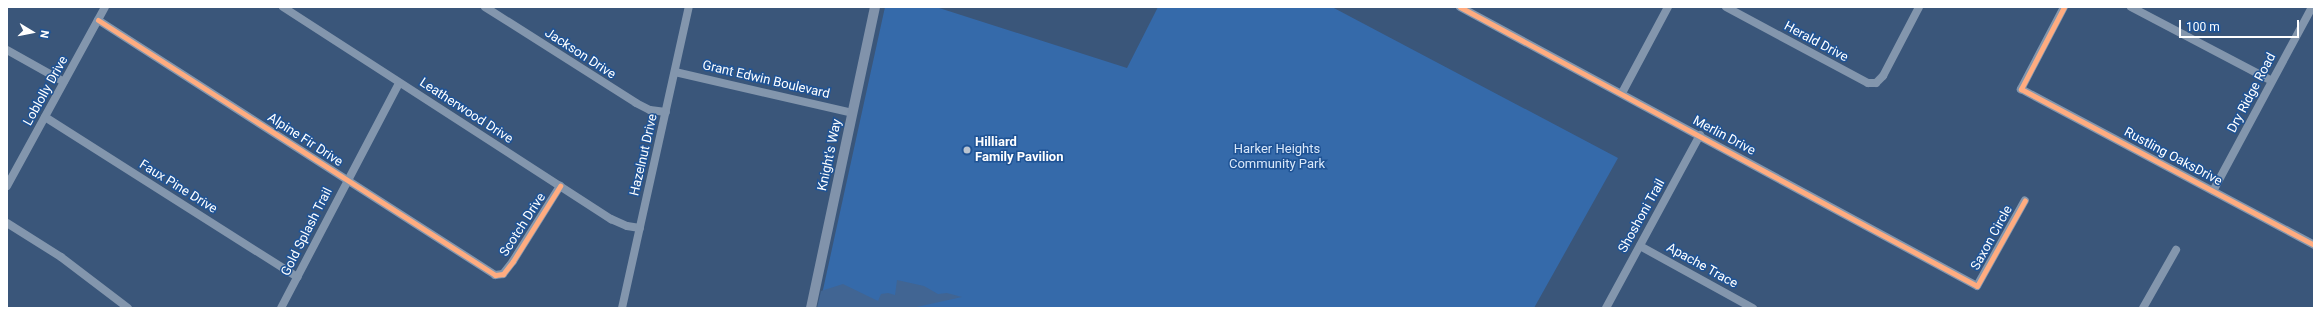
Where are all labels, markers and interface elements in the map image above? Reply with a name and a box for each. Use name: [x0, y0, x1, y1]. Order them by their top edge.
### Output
north arrow: [12, 12, 52, 52]
scale bar: [2181, 12, 2301, 38]
street label: Herald Drive: [1781, 19, 1851, 65]
text: 100 m: [2186, 20, 2220, 34]
street label: Jackson Drive: [542, 25, 618, 83]
text: N: [37, 29, 51, 39]
street label: Dry Ridge Road: [2224, 50, 2280, 136]
street label: Loblolly Drive: [20, 53, 72, 129]
street label: Grant Edwin Boulevard: [701, 58, 831, 102]
street label: Leatherwood Drive: [416, 75, 516, 147]
street label: Alpine Fir Drive: [264, 110, 346, 170]
street label: Hazelnut Drive: [627, 112, 661, 198]
street label: Merlin Drive: [1690, 113, 1758, 159]
street label: Knight's Way: [815, 118, 845, 192]
street label: Rustling OaksDrive: [2121, 125, 2225, 189]
place label: Hilliard Family Pavilion: [975, 135, 1063, 166]
park label: Harker Heights Community Park: [1229, 142, 1325, 173]
marker: Hilliard Family Pavilion: [962, 145, 972, 155]
street label: Faux Pine Drive: [136, 157, 220, 217]
street label: Shoshoni Trail: [1615, 176, 1669, 256]
street label: Gold Splash Trail: [278, 185, 336, 279]
street label: Scotch Drive: [497, 190, 549, 260]
street label: Saxon Circle: [1968, 203, 2016, 273]
street label: Apache Trace: [1664, 240, 1740, 292]

